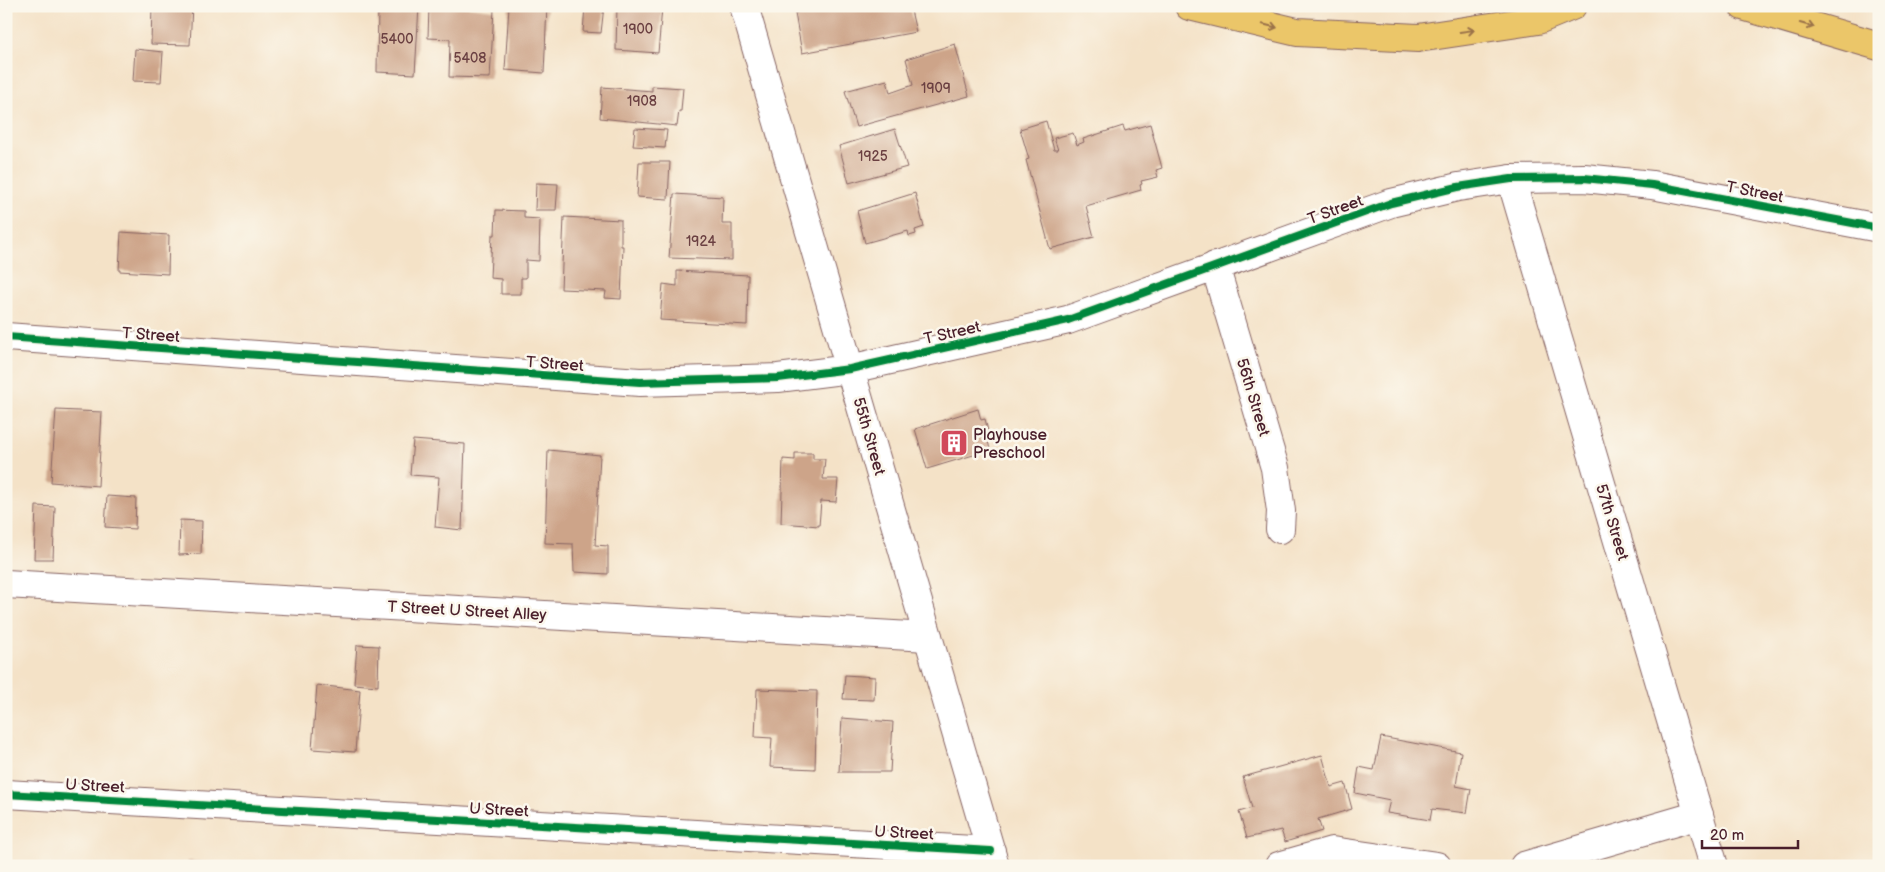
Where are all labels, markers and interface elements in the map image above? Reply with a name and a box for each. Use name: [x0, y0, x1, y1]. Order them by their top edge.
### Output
house number: 1900: [623, 21, 653, 38]
one-way arrow: [1799, 21, 1815, 31]
one-way arrow: [1262, 22, 1278, 31]
one-way arrow: [1458, 25, 1474, 35]
house number: 5400: [380, 31, 414, 48]
house number: 5408: [454, 50, 486, 67]
house number: 1909: [921, 80, 951, 97]
house number: 1908: [627, 93, 657, 110]
house number: 1925: [858, 148, 888, 165]
street label: T Street: [1725, 178, 1785, 207]
street label: T Street: [1305, 192, 1366, 229]
house number: 1924: [686, 233, 717, 250]
street label: T Street: [922, 318, 983, 349]
street label: T Street: [122, 324, 180, 347]
street label: T Street: [526, 353, 584, 376]
street label: 56th Street: [1232, 356, 1273, 439]
street label: 55th Street: [848, 395, 889, 478]
place label: Playhouse Preschool: [973, 426, 1047, 463]
building icon: Playhouse Preschool: [939, 428, 969, 458]
street label: 57th Street: [1591, 482, 1632, 563]
street label: T Street U Street Alley: [387, 598, 548, 625]
street label: U Street: [65, 775, 125, 798]
street label: U Street: [469, 799, 529, 822]
scale bar: [1702, 817, 1799, 849]
street label: U Street: [874, 822, 934, 845]
text: 20 m: [1710, 826, 1744, 845]

